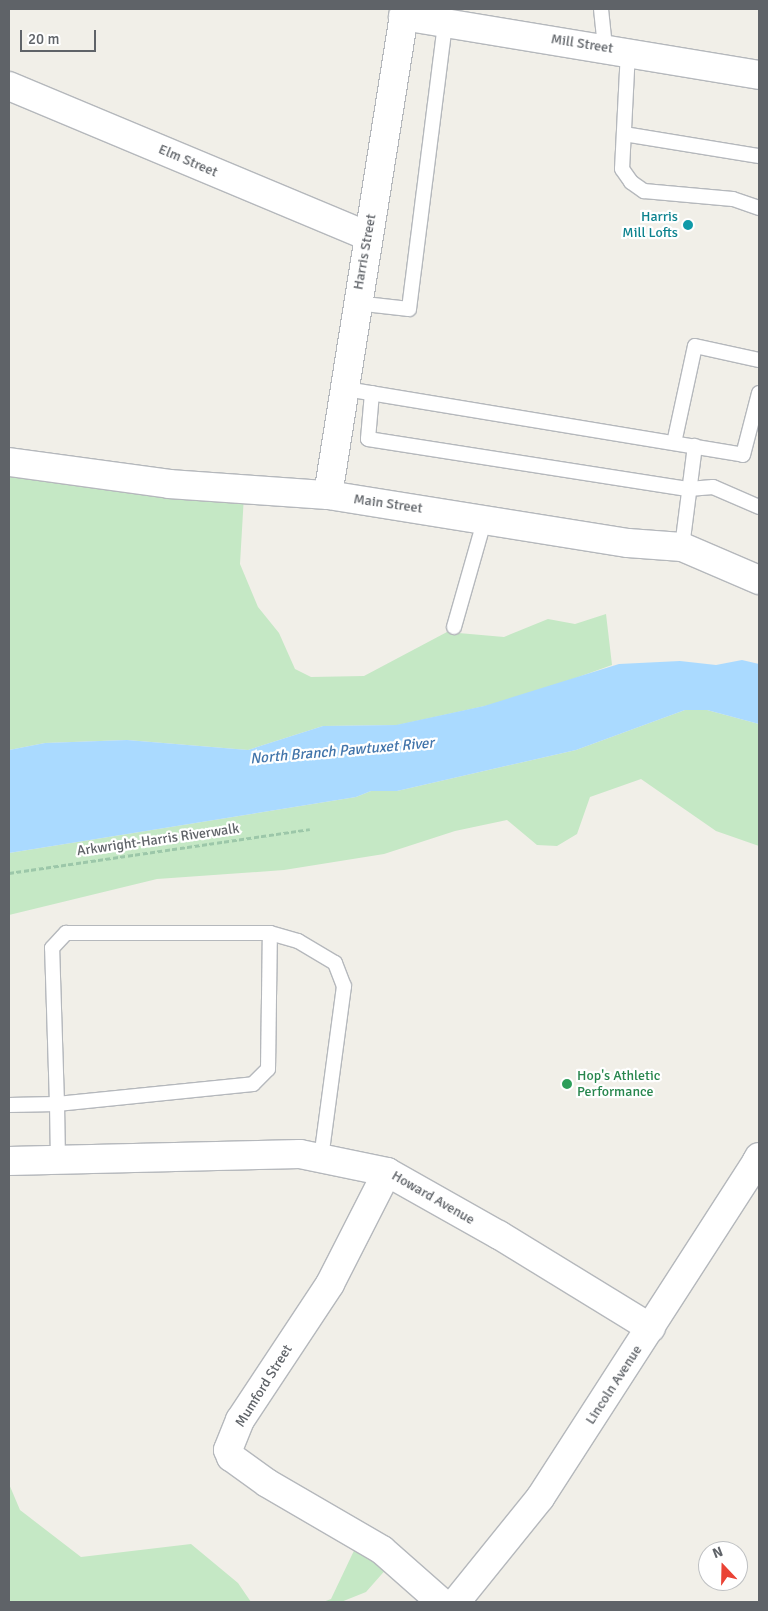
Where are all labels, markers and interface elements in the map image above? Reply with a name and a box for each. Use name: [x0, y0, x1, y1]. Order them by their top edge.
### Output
scale bar: [22, 20, 99, 52]
text: 20 m: [28, 30, 59, 48]
street label: Mill Street: [550, 31, 614, 57]
street label: Elm Street: [156, 141, 220, 181]
place label: Harris Mill Lofts: [622, 209, 678, 242]
street label: Harris Street: [350, 213, 380, 291]
marker: Harris Mill Lofts: [682, 219, 694, 231]
street label: Main Street: [352, 491, 424, 517]
water label: North Branch Pawtuxet River: [249, 734, 435, 768]
street label: Arkwright-Harris Riverwalk: [76, 820, 240, 860]
place label: Hop's Athletic Performance: [577, 1068, 660, 1100]
marker: Hop's Athletic Performance: [561, 1078, 573, 1090]
street label: Howard Avenue: [389, 1167, 477, 1229]
street label: Mumford Street: [232, 1342, 296, 1430]
street label: Lincoln Avenue: [582, 1342, 646, 1428]
north arrow: [698, 1541, 748, 1591]
text: N: [710, 1543, 725, 1562]

